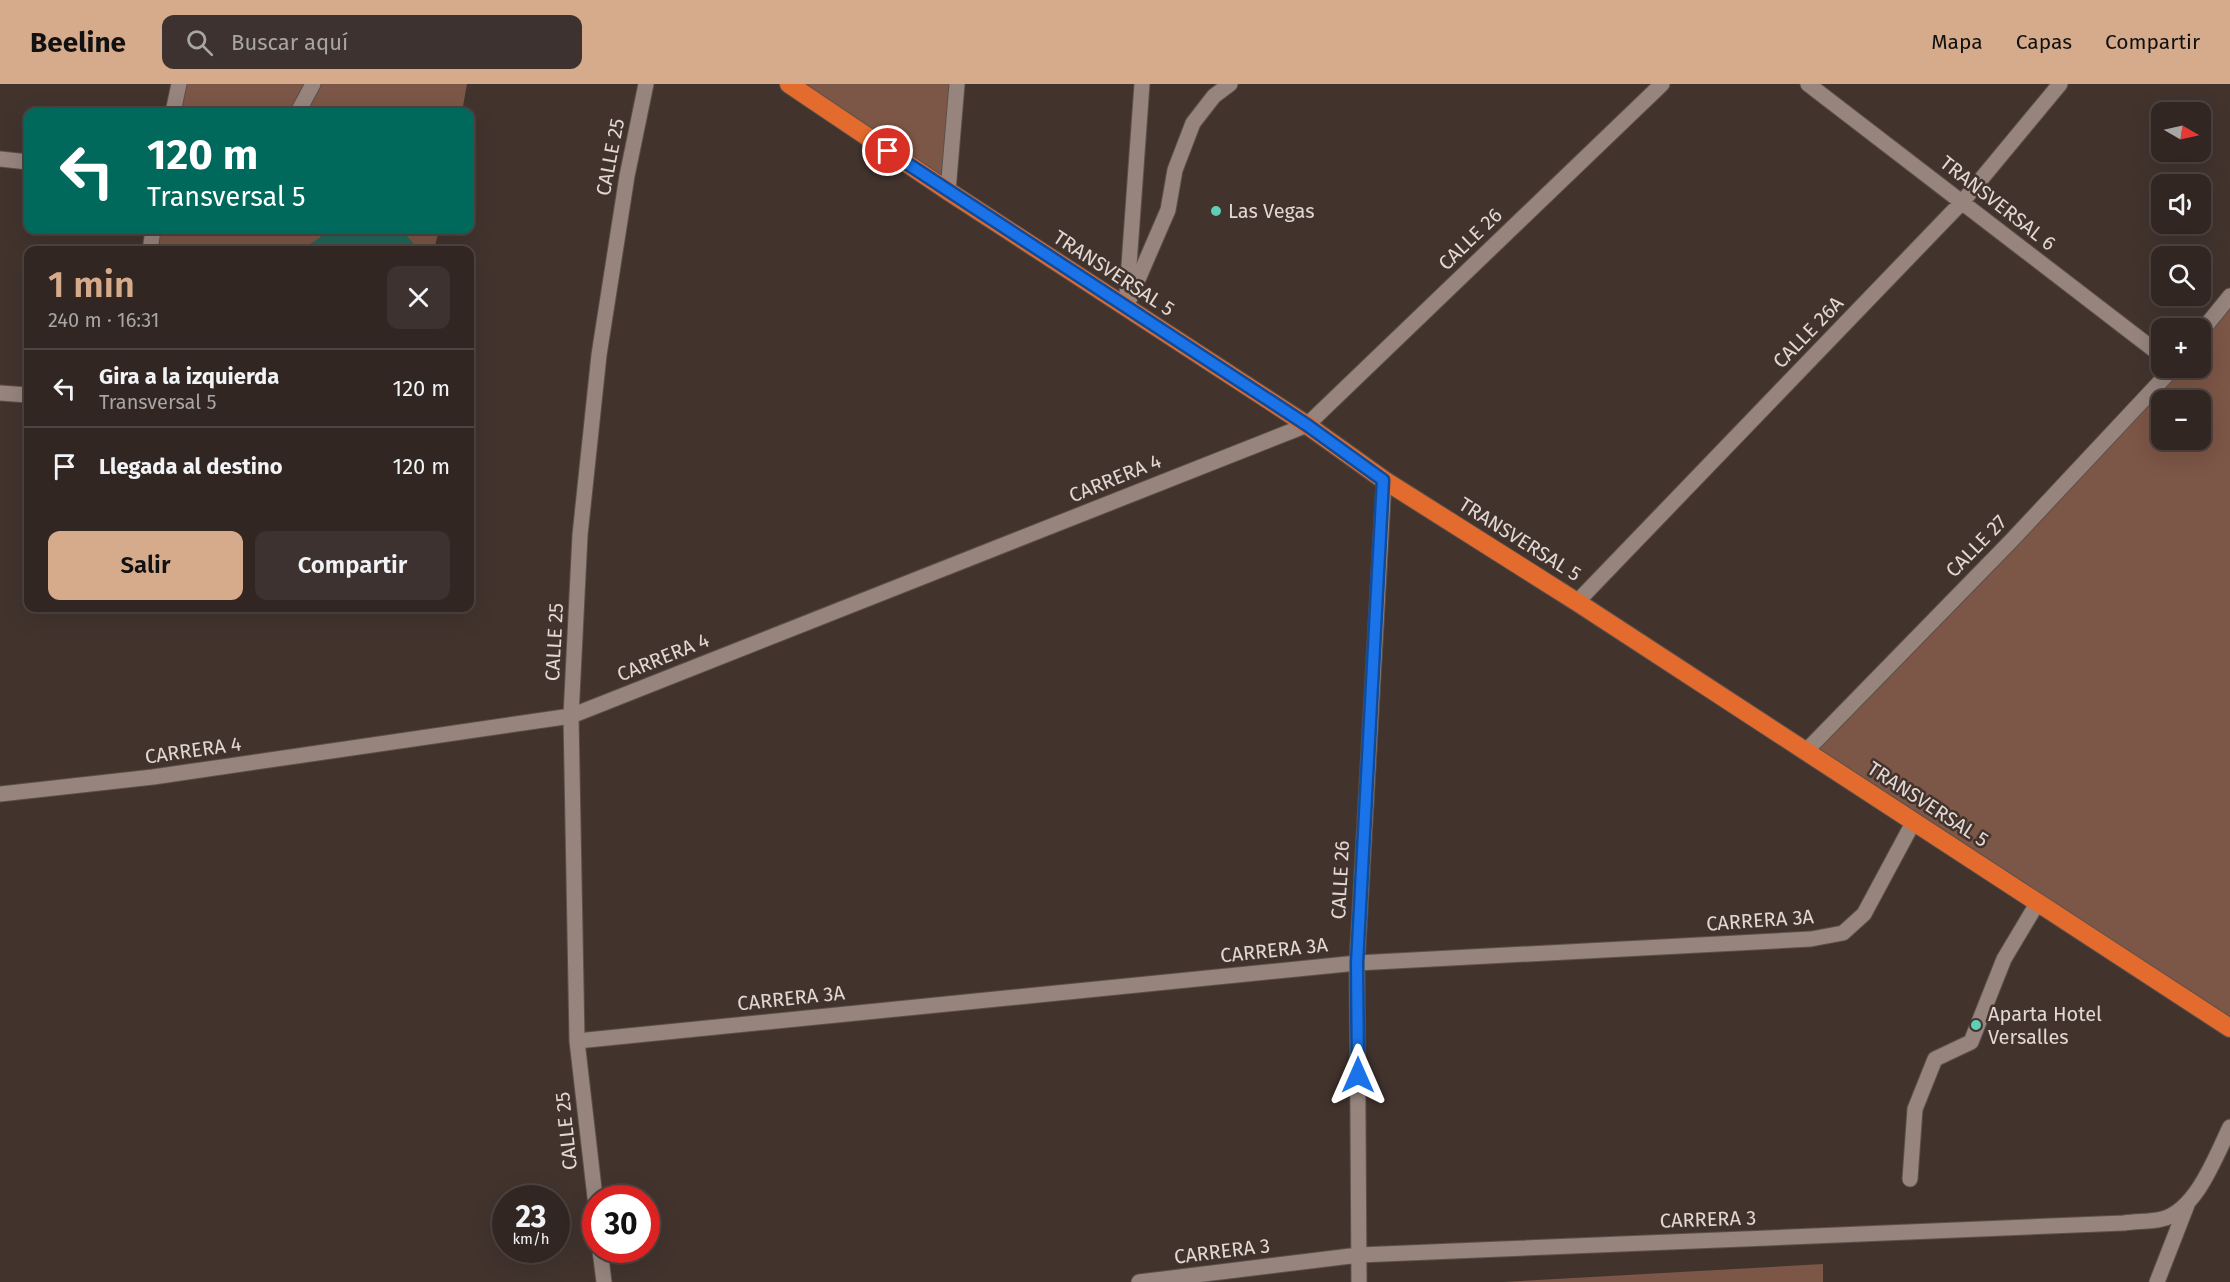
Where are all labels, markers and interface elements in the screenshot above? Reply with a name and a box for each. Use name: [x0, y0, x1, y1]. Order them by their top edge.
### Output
search box: [162, 15, 582, 69]
text: Beeline: [30, 26, 126, 59]
icon: search: [183, 26, 216, 59]
text: Buscar aquí: [231, 29, 348, 56]
text: Mapa: [1931, 29, 1983, 55]
text: Capas: [2016, 29, 2072, 55]
text: Compartir: [2105, 29, 2200, 55]
north arrow: [2151, 102, 2211, 162]
map controls: [2151, 102, 2211, 450]
street label: CALLE 25: [591, 116, 629, 198]
pin: [862, 125, 913, 176]
text: 120 m: [147, 130, 258, 180]
icon: left: [48, 132, 126, 210]
icon: arrive: [871, 134, 904, 167]
street label: TRANSVERSAL 6: [1935, 150, 2061, 256]
button: sound: [2151, 174, 2211, 234]
text: Transversal 5: [147, 181, 306, 213]
place label: Las Vegas: [1228, 199, 1315, 223]
street label: CALLE 26: [1433, 203, 1507, 275]
marker: Las Vegas: [1209, 204, 1223, 218]
street label: TRANSVERSAL 5: [1049, 225, 1179, 321]
button: search: [2151, 246, 2211, 306]
text: 1 min: [48, 263, 135, 307]
button: close: [387, 266, 450, 329]
street label: CALLE 26A: [1768, 291, 1848, 373]
text: 240 m · 16:31: [48, 308, 159, 332]
button: +: [2151, 318, 2211, 378]
text: Gira a la izquierda: [99, 363, 279, 390]
icon: left: [48, 372, 81, 405]
text: 120 m: [393, 375, 450, 402]
text: Transversal 5: [99, 390, 216, 414]
button: −: [2151, 390, 2211, 450]
street label: CARRERA 4: [1066, 449, 1165, 507]
icon: arrive: [48, 450, 81, 483]
text: Llegada al destino: [99, 453, 283, 480]
text: 120 m: [393, 453, 450, 480]
street label: TRANSVERSAL 5: [1455, 492, 1585, 586]
street label: CALLE 27: [1941, 510, 2012, 582]
button: Salir: [48, 531, 243, 600]
button: Compartir: [255, 531, 450, 600]
street label: CALLE 25: [540, 602, 568, 682]
street label: CARRERA 4: [614, 628, 713, 686]
street label: CARRERA 4: [143, 731, 243, 769]
street label: TRANSVERSAL 5: [1863, 756, 1993, 852]
street label: CALLE 26: [1326, 840, 1354, 920]
street label: CARRERA 3A: [1705, 904, 1815, 936]
street label: CARRERA 3A: [1219, 932, 1329, 968]
street label: CARRERA 3A: [736, 980, 846, 1016]
place label: Aparta Hotel Versalles: [1988, 1002, 2102, 1049]
marker: Aparta Hotel Versalles: [1969, 1018, 1983, 1032]
position arrow: [1326, 1043, 1390, 1107]
street label: CALLE 25: [550, 1091, 582, 1171]
speed limit sign: 30: [582, 1185, 660, 1263]
text: 23: [516, 1199, 546, 1235]
street label: CARRERA 3: [1659, 1205, 1757, 1233]
text: km/h: [512, 1230, 550, 1248]
street label: CARRERA 3: [1173, 1233, 1271, 1269]

